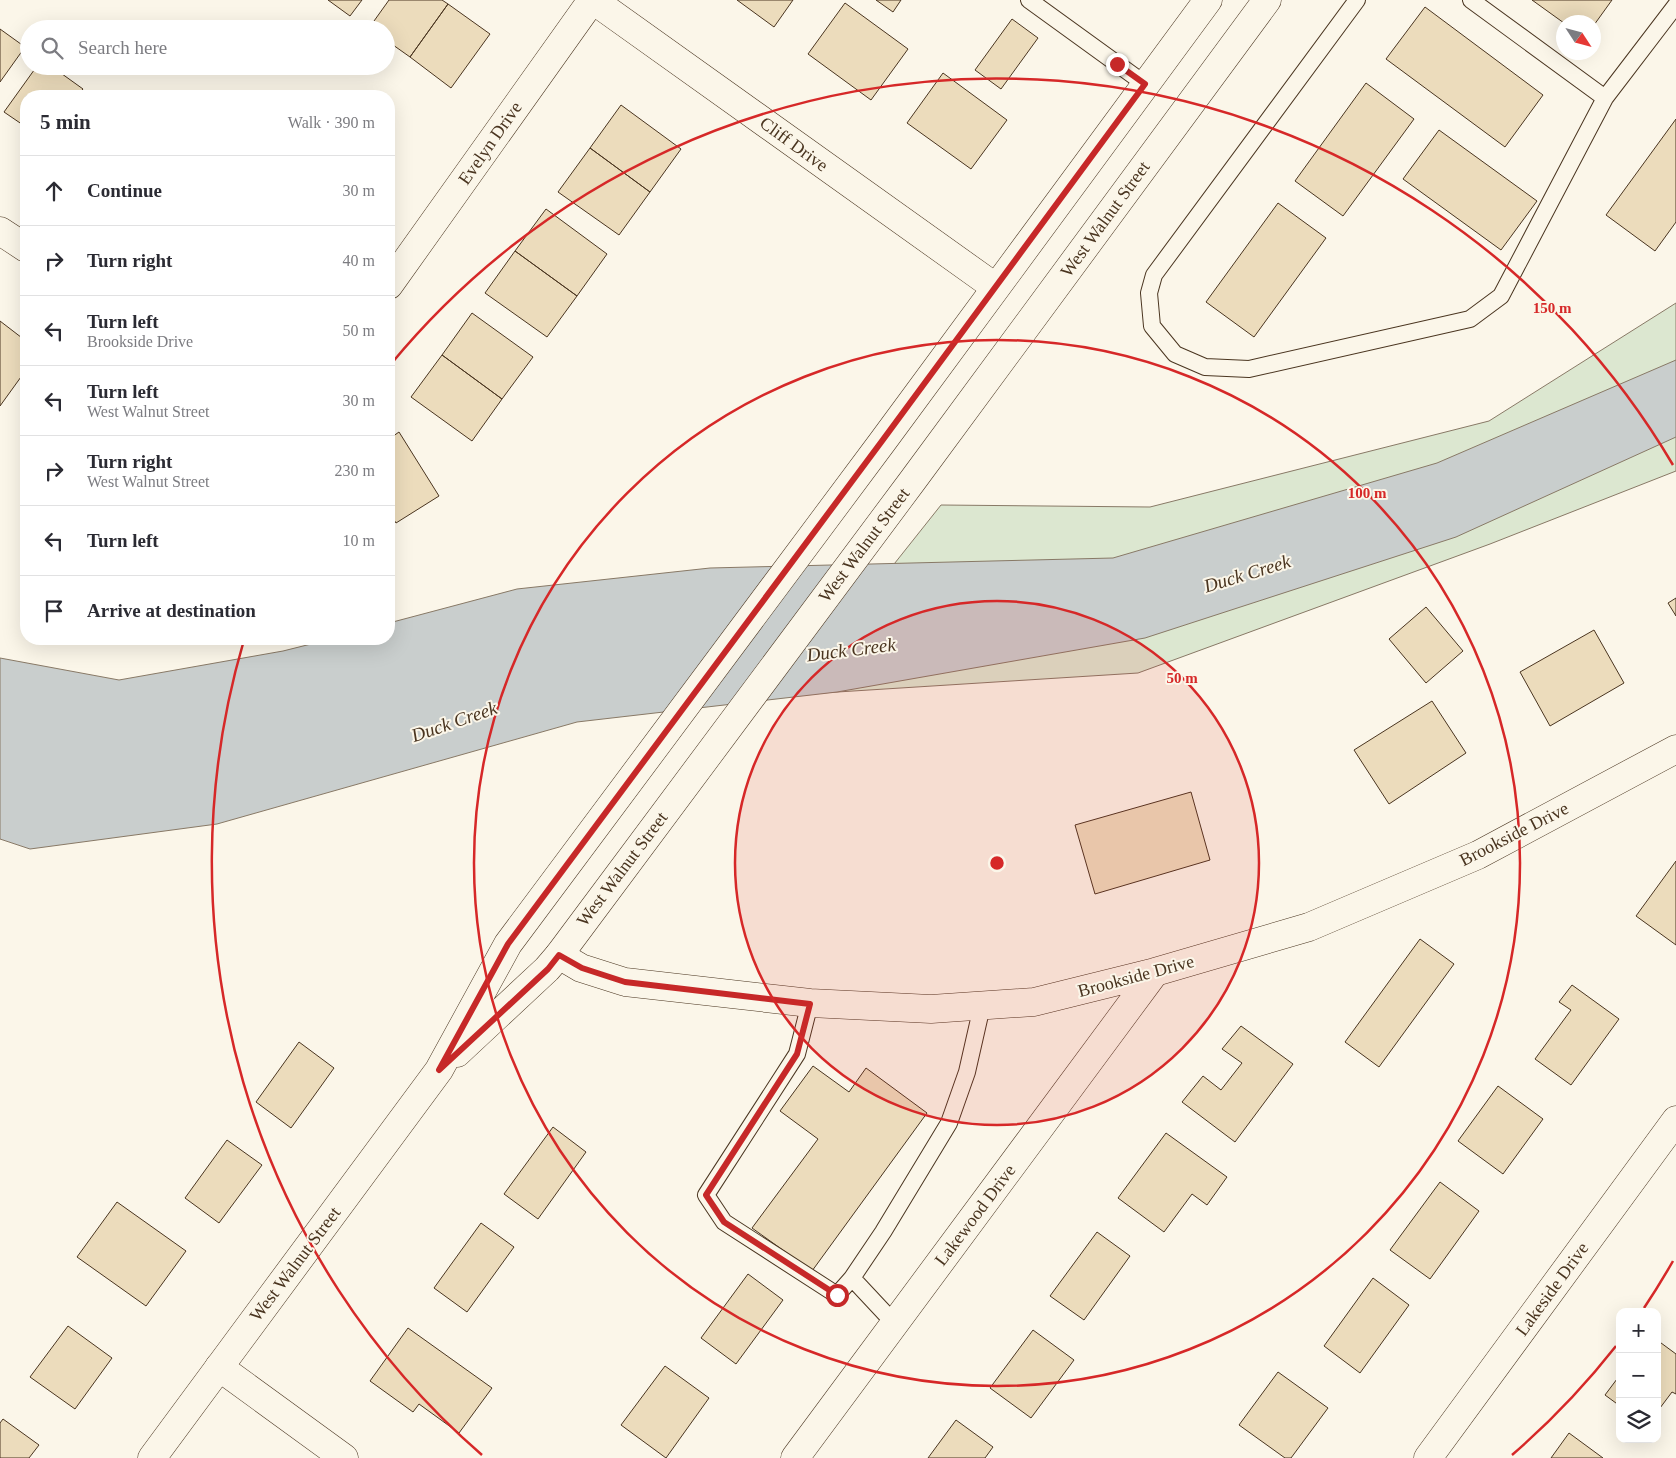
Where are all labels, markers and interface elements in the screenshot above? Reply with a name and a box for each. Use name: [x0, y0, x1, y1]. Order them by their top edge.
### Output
north arrow: [1556, 15, 1601, 60]
search box: [20, 20, 395, 75]
icon: search: [38, 34, 66, 62]
text: Search here: [78, 37, 167, 58]
route end: [1106, 53, 1129, 76]
street label: Evelyn Drive: [454, 98, 526, 188]
text: 5 min: [40, 110, 91, 134]
street label: Cliff Drive: [756, 113, 832, 175]
text: Walk · 390 m: [288, 114, 375, 131]
street label: West Walnut Street: [1056, 157, 1154, 281]
icon: ahead: [40, 177, 68, 205]
text: Continue: [87, 180, 162, 201]
text: 30 m: [343, 182, 375, 199]
icon: right: [40, 247, 68, 275]
text: Turn right: [87, 250, 172, 271]
text: 40 m: [343, 252, 375, 269]
text: 150 m: [1533, 300, 1572, 316]
text: Turn left: [87, 311, 159, 332]
icon: left: [40, 317, 68, 345]
text: 50 m: [343, 322, 375, 339]
text: Brookside Drive: [87, 333, 193, 350]
text: Turn left: [87, 381, 159, 402]
icon: left: [40, 387, 68, 415]
text: 30 m: [343, 392, 375, 409]
text: West Walnut Street: [87, 403, 209, 420]
text: Turn right: [87, 451, 172, 472]
icon: right: [40, 457, 68, 485]
text: 230 m: [335, 462, 375, 479]
text: West Walnut Street: [87, 473, 209, 490]
street label: West Walnut Street: [815, 484, 913, 606]
text: 100 m: [1348, 485, 1387, 501]
icon: left: [40, 527, 68, 555]
text: Turn left: [87, 530, 159, 551]
text: 10 m: [343, 532, 375, 549]
water label: Duck Creek: [1200, 550, 1294, 597]
icon: arrive: [40, 597, 68, 625]
text: Arrive at destination: [87, 600, 256, 621]
water label: Duck Creek: [804, 634, 897, 665]
text: 50 m: [1166, 670, 1198, 686]
water label: Duck Creek: [407, 697, 500, 746]
street label: Brookside Drive: [1456, 798, 1572, 870]
street label: West Walnut Street: [573, 808, 671, 930]
centre of rings: [988, 854, 1006, 872]
street label: Brookside Drive: [1076, 951, 1196, 1001]
street label: Lakewood Drive: [930, 1160, 1020, 1270]
street label: West Walnut Street: [246, 1203, 344, 1325]
street label: Lakeside Drive: [1511, 1238, 1593, 1340]
route start: [826, 1284, 849, 1307]
map controls: [1616, 1308, 1661, 1443]
button: +: [1616, 1308, 1661, 1353]
button: −: [1616, 1353, 1661, 1398]
button: layers: [1616, 1398, 1661, 1443]

